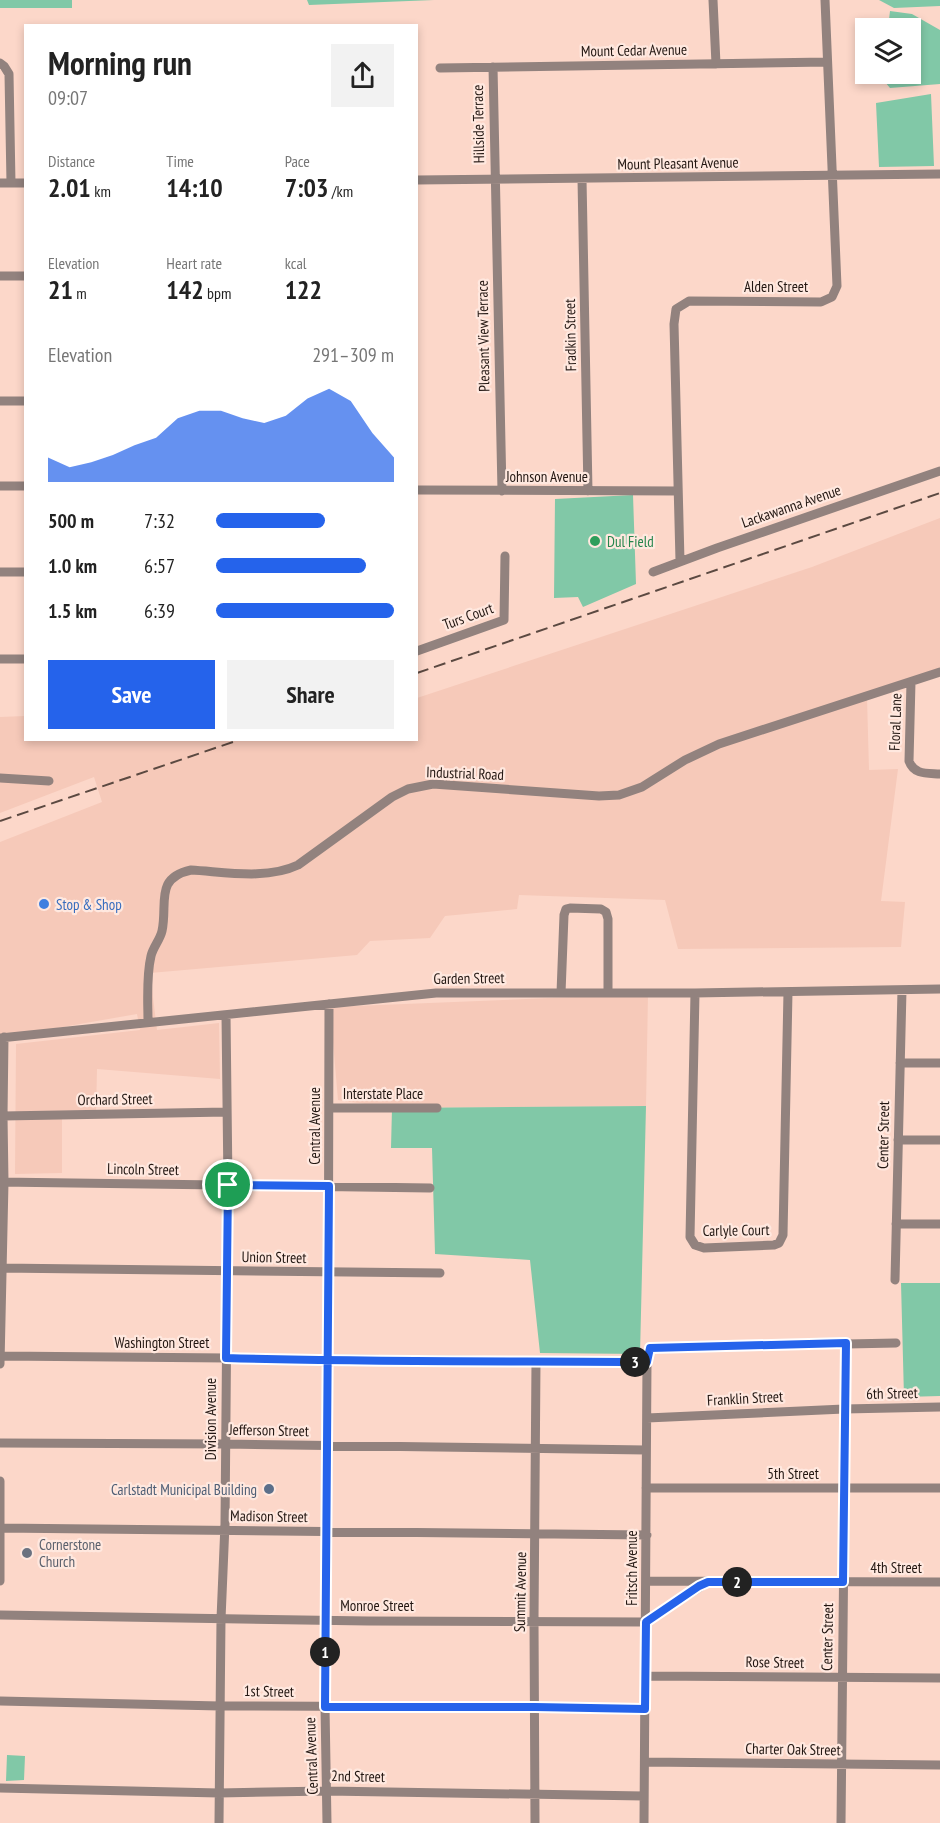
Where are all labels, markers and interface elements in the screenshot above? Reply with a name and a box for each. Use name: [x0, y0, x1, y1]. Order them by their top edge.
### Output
map controls: [855, 18, 921, 84]
button: layers: [855, 18, 921, 84]
street label: Mount Cedar Avenue: [581, 40, 687, 60]
text: Morning run: [48, 41, 192, 84]
button: share: [331, 44, 394, 107]
street label: Hillside Terrace: [468, 84, 488, 164]
text: 09:07: [48, 85, 88, 111]
text: Distance: [48, 151, 95, 171]
text: Time: [166, 151, 194, 171]
text: Pace: [285, 151, 310, 171]
street label: Mount Pleasant Avenue: [617, 152, 739, 174]
text: 2.01: [48, 171, 91, 204]
text: 14:10: [166, 171, 223, 204]
text: 7:03: [285, 171, 328, 204]
text: km: [91, 181, 111, 201]
text: /km: [328, 181, 353, 201]
text: Elevation: [48, 253, 99, 273]
text: Heart rate: [166, 253, 222, 273]
text: kcal: [285, 253, 307, 273]
text: 21: [48, 273, 73, 306]
text: 142: [166, 273, 204, 306]
text: 122: [285, 273, 322, 306]
street label: Alden Street: [744, 277, 808, 296]
street label: Pleasant View Terrace: [473, 280, 493, 392]
text: m: [73, 283, 87, 303]
text: bpm: [204, 283, 231, 303]
street label: Fradkin Street: [560, 298, 580, 372]
text: Elevation: [48, 342, 112, 368]
text: 291–309 m: [312, 342, 394, 368]
street label: Johnson Avenue: [505, 467, 588, 486]
street label: Lackawanna Avenue: [739, 480, 843, 532]
text: 500 m: [48, 508, 94, 534]
text: 7:32: [144, 508, 175, 534]
place label: Dul Field: [607, 532, 654, 551]
marker: Dul Field: [588, 534, 602, 548]
text: 1.0 km: [48, 553, 97, 579]
text: 6:57: [144, 553, 175, 579]
text: 1.5 km: [48, 598, 97, 624]
text: 6:39: [144, 598, 175, 624]
street label: Turs Court: [440, 598, 496, 634]
button: Save: [48, 660, 215, 729]
button: Share: [227, 660, 394, 729]
street label: Floral Lane: [884, 693, 906, 751]
street label: Industrial Road: [426, 762, 504, 784]
place label: Stop & Shop: [56, 895, 122, 914]
marker: Stop & Shop: [37, 897, 51, 911]
street label: Garden Street: [433, 968, 505, 988]
street label: Interstate Place: [343, 1084, 423, 1103]
street label: Central Avenue: [305, 1087, 324, 1165]
street label: Orchard Street: [77, 1089, 153, 1109]
street label: Center Street: [873, 1101, 893, 1169]
street label: Lincoln Street: [107, 1159, 179, 1179]
pin: [202, 1159, 253, 1210]
icon: arrive: [211, 1168, 244, 1201]
street label: Carlyle Court: [702, 1220, 770, 1240]
street label: Union Street: [241, 1247, 307, 1267]
street label: Washington Street: [115, 1333, 209, 1352]
pin: 3: [620, 1347, 650, 1377]
text: 3: [631, 1352, 639, 1372]
street label: Division Avenue: [201, 1378, 220, 1460]
street label: 6th Street: [866, 1383, 918, 1403]
street label: Franklin Street: [706, 1387, 784, 1409]
street label: Jefferson Street: [228, 1420, 309, 1440]
street label: 5th Street: [767, 1464, 819, 1483]
place label: Carlstadt Municipal Building: [111, 1480, 257, 1499]
marker: Carlstadt Municipal Building: [262, 1482, 276, 1496]
street label: Madison Street: [230, 1506, 308, 1526]
street label: Fritsch Avenue: [622, 1530, 641, 1606]
place label: Cornerstone Church: [39, 1535, 101, 1571]
marker: Cornerstone Church: [20, 1546, 34, 1560]
street label: Summit Avenue: [510, 1552, 530, 1632]
street label: 4th Street: [870, 1558, 922, 1577]
pin: 2: [722, 1567, 752, 1597]
text: 2: [733, 1572, 741, 1592]
street label: Monroe Street: [340, 1596, 414, 1615]
street label: Center Street: [817, 1603, 837, 1671]
pin: 1: [310, 1637, 340, 1667]
text: 1: [321, 1642, 329, 1662]
street label: Rose Street: [746, 1652, 804, 1672]
street label: 1st Street: [244, 1681, 294, 1701]
street label: Central Avenue: [300, 1717, 322, 1795]
street label: Charter Oak Street: [745, 1739, 841, 1759]
street label: 2nd Street: [331, 1766, 385, 1786]

